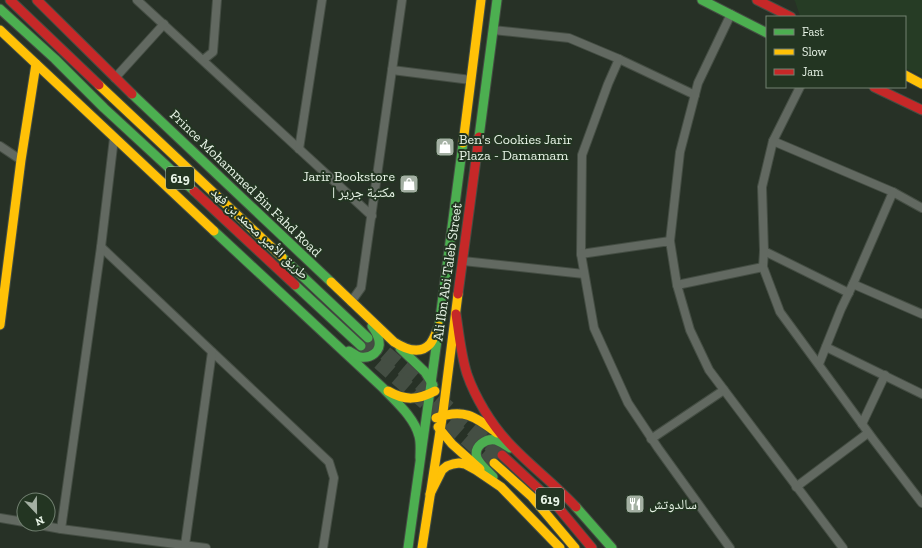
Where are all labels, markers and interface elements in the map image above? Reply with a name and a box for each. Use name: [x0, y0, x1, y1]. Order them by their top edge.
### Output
legend: [766, 16, 906, 88]
text: Fast: [802, 25, 825, 39]
text: Slow: [802, 45, 828, 59]
text: Jam: [802, 65, 824, 79]
street label: Prince Mohammed Bin Fahd Road: [166, 106, 325, 261]
place label: Ben's Cookies Jarir Plaza - Damamam: [459, 131, 573, 164]
shop icon: Ben's Cookies Jarir Plaza - Damamam: [434, 136, 456, 158]
road number: 619: [166, 167, 194, 189]
place label: Jarir Bookstore | مكتبة جرير: [303, 168, 395, 201]
shop icon: Jarir Bookstore | مكتبة جرير: [398, 173, 420, 195]
street label: طريق الأمير محمد بن فهد: [207, 184, 312, 284]
street label: Ali Ibn Abi Taleb Street: [429, 201, 466, 342]
road number: 619: [536, 488, 564, 510]
north arrow: [16, 492, 56, 532]
restaurant icon: سالدوتش: [624, 493, 646, 515]
place label: سالدوتش: [649, 496, 697, 513]
text: N: [33, 513, 46, 529]

